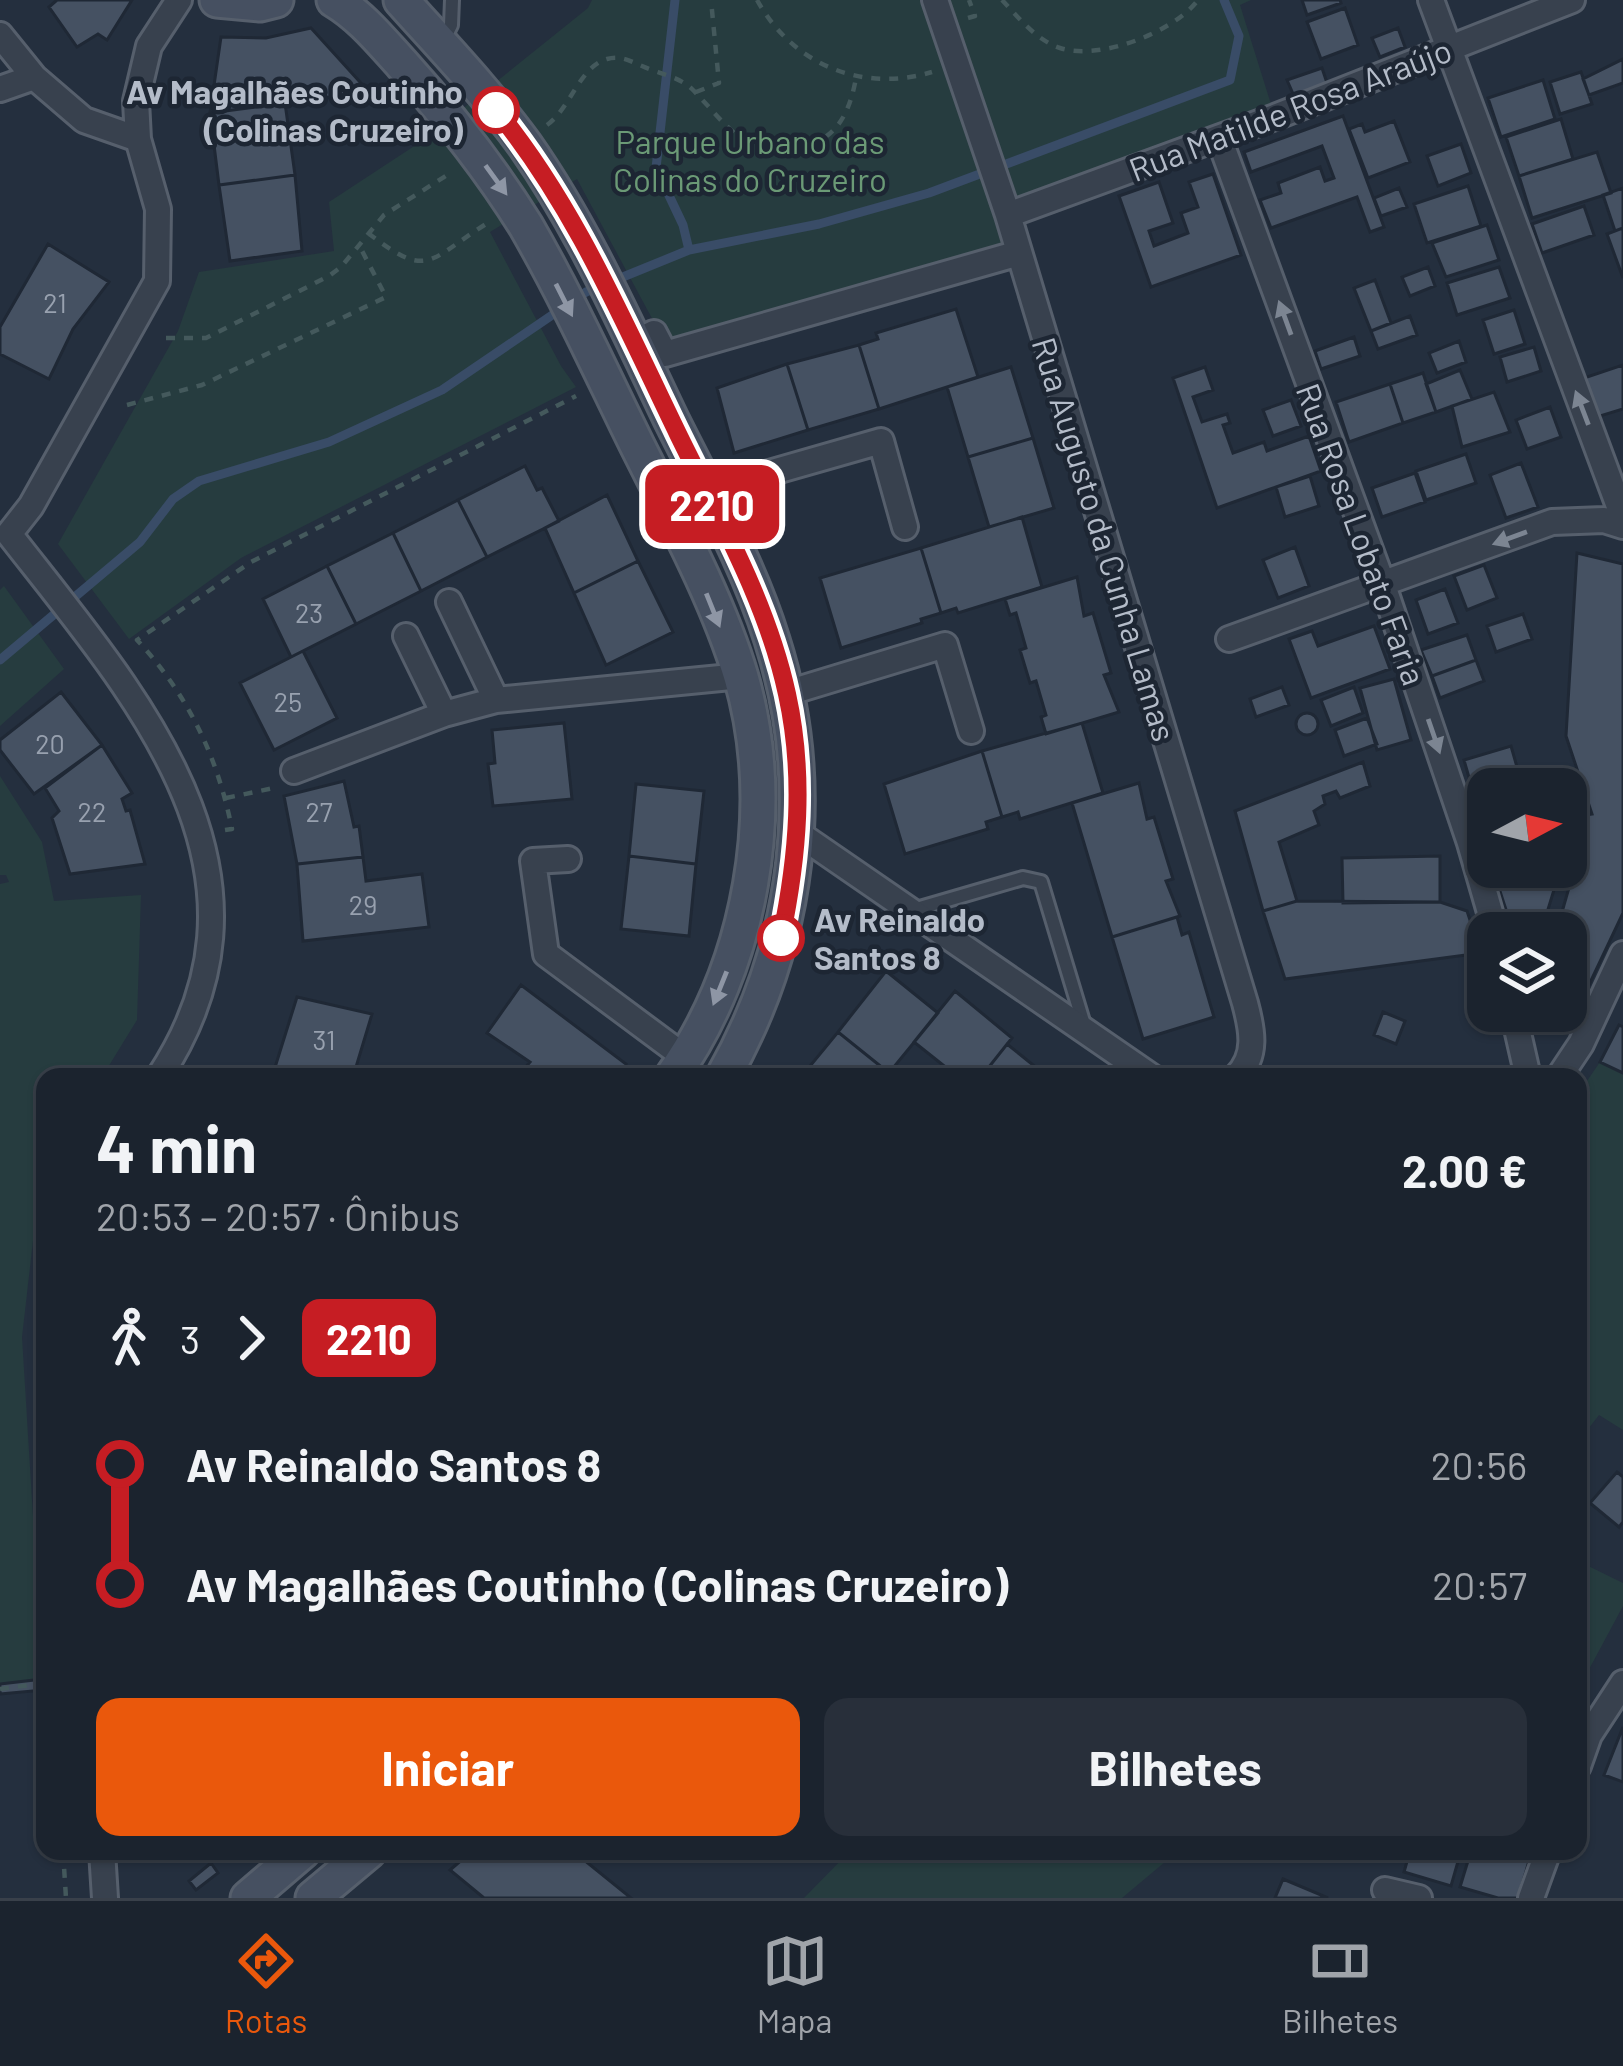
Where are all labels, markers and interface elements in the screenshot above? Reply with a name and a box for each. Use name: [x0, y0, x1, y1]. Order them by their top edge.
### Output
street label: Rua Matilde Rosa Araújo: [1123, 29, 1457, 189]
place label: Av Magalhães Coutinho (Colinas Cruzeiro): [126, 71, 464, 149]
marker: Av Magalhães Coutinho (Colinas Cruzeiro): [474, 88, 518, 132]
park label: Parque Urbano das Colinas do Cruzeiro: [613, 121, 887, 199]
one-way arrow: [484, 164, 507, 196]
one-way arrow: [554, 283, 574, 317]
house number: 21: [43, 286, 67, 318]
one-way arrow: [1275, 299, 1293, 335]
street label: Rua Augusto da Cunha Lamas: [1024, 332, 1186, 746]
street label: Rua Rosa Lobato Faria: [1289, 378, 1435, 690]
one-way arrow: [1571, 390, 1590, 426]
line badge: 2210: [628, 465, 796, 543]
text: 2210: [669, 479, 755, 529]
one-way arrow: [1492, 530, 1528, 548]
one-way arrow: [704, 592, 723, 628]
house number: 23: [295, 596, 323, 628]
house number: 25: [274, 685, 302, 717]
one-way arrow: [1426, 718, 1444, 754]
house number: 20: [35, 727, 65, 759]
north arrow: [1467, 768, 1587, 888]
map controls: [1467, 768, 1587, 1032]
house number: 22: [78, 795, 106, 827]
house number: 27: [305, 795, 333, 827]
house number: 29: [349, 888, 377, 920]
place label: Av Reinaldo Santos 8: [814, 899, 985, 977]
button: layers: [1467, 912, 1587, 1032]
marker: Av Reinaldo Santos 8: [759, 916, 803, 960]
one-way arrow: [710, 971, 729, 1007]
house number: 31: [312, 1023, 336, 1055]
text: 4 min: [96, 1107, 257, 1186]
text: 2.00 €: [1402, 1143, 1527, 1197]
text: 20:53 – 20:57 · Ônibus: [96, 1192, 460, 1239]
icon: walk: [96, 1305, 162, 1371]
icon: forward: [218, 1305, 284, 1371]
text: 2210: [326, 1313, 412, 1363]
text: 3: [180, 1315, 200, 1362]
text: Av Reinaldo Santos 8: [186, 1437, 601, 1491]
text: 20:56: [1431, 1441, 1527, 1488]
text: Av Magalhães Coutinho (Colinas Cruzeiro): [186, 1557, 1008, 1611]
text: 20:57: [1432, 1561, 1527, 1608]
button: Iniciar: [96, 1698, 800, 1836]
button: Bilhetes: [824, 1698, 1527, 1836]
tab: Rotas: [225, 1928, 307, 2040]
tab: Mapa: [757, 1928, 832, 2040]
tab: Bilhetes: [1282, 1928, 1398, 2040]

